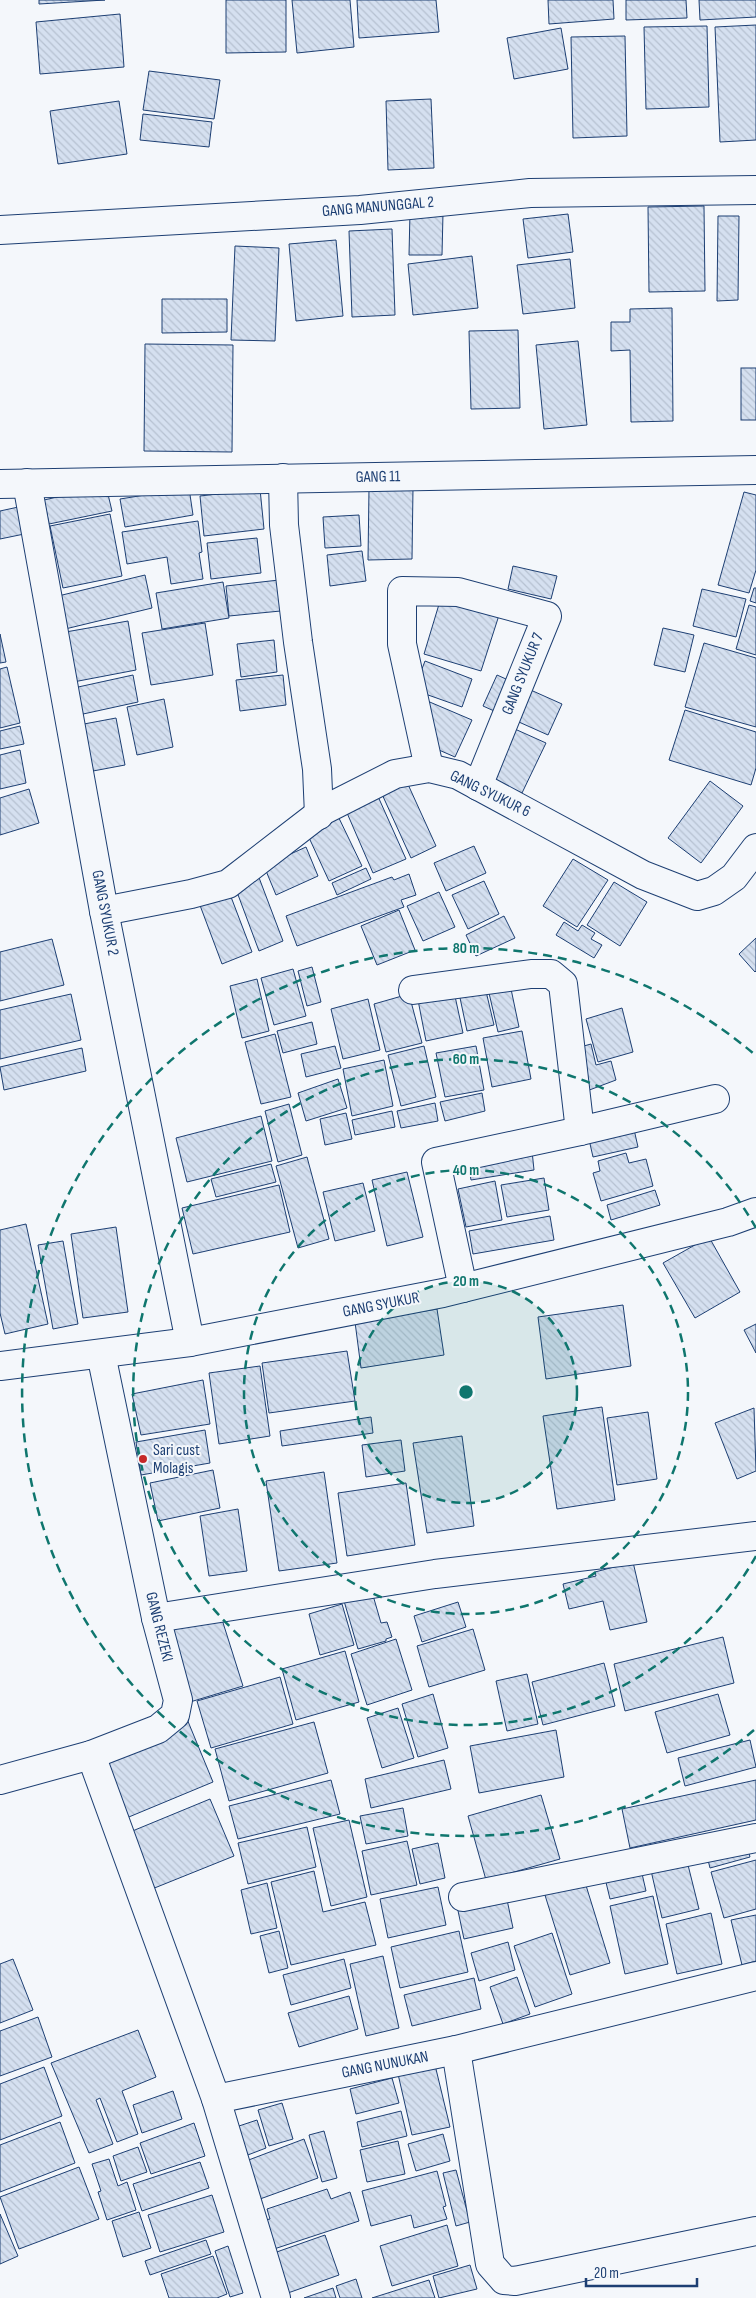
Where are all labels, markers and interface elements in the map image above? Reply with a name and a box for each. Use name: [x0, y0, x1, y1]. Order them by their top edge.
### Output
street label: GANG MANUNGGAL 2: [321, 193, 435, 221]
street label: GANG 11: [355, 467, 401, 487]
street label: GANG SYUKUR 7: [498, 630, 548, 718]
street label: GANG SYUKUR 6: [447, 766, 533, 822]
street label: GANG SYUKUR 2: [87, 869, 123, 957]
text: 80 m: [453, 939, 479, 958]
text: 60 m: [453, 1050, 479, 1069]
text: 40 m: [453, 1161, 479, 1180]
text: 20 m: [453, 1272, 479, 1291]
street label: GANG SYUKUR: [341, 1288, 421, 1322]
centre of rings: [457, 1383, 475, 1401]
place label: Sari cust Molagis: [153, 1441, 200, 1478]
marker: Sari cust Molagis: [137, 1453, 149, 1465]
street label: GANG REZEKI: [141, 1590, 177, 1664]
street label: GANG NUNUKAN: [340, 2047, 430, 2083]
scale bar: [586, 2256, 697, 2288]
text: 20 m: [594, 2264, 619, 2283]

